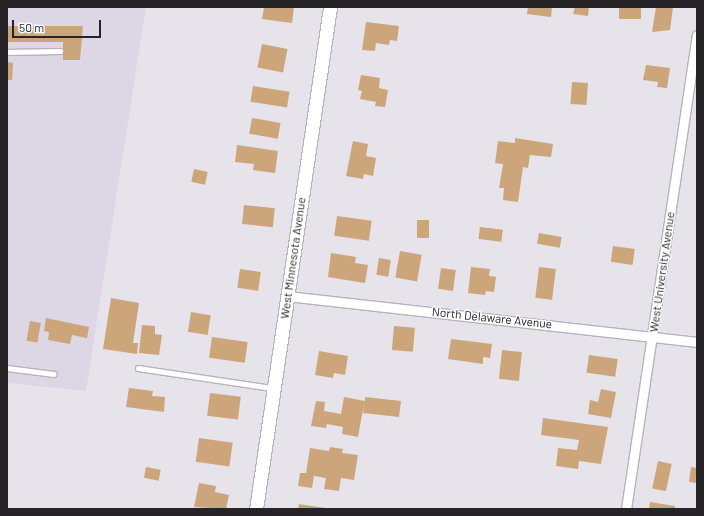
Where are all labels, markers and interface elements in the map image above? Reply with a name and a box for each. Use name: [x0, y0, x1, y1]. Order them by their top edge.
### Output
scale bar: [14, 12, 103, 38]
text: 50 m: [19, 20, 44, 34]
street label: West Minnesota Avenue: [277, 196, 309, 320]
street label: West University Avenue: [646, 211, 678, 333]
street label: North Delaware Avenue: [431, 305, 553, 331]

